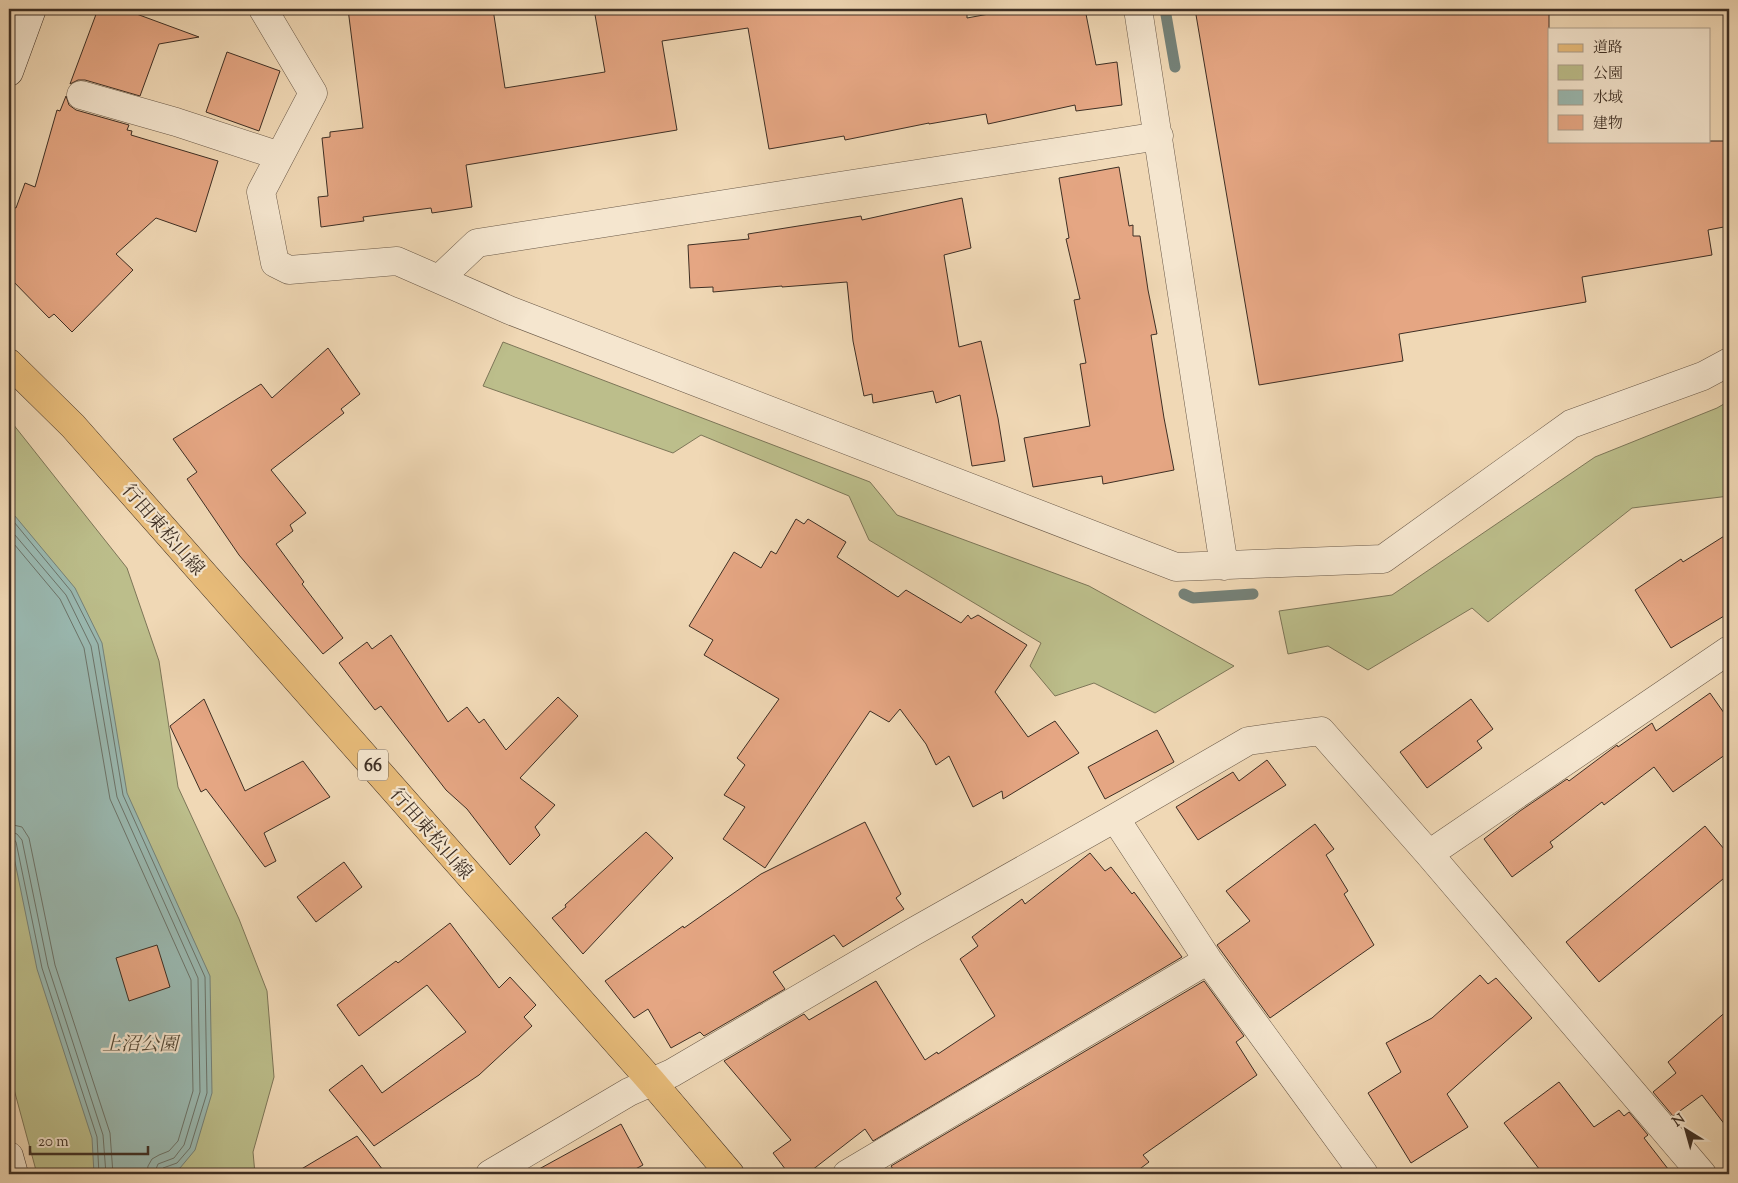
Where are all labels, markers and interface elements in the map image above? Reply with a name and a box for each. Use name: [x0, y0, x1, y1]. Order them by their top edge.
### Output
legend: [1548, 28, 1710, 142]
text: 道路: [1593, 38, 1623, 59]
text: 公園: [1593, 64, 1623, 85]
text: 水域: [1593, 88, 1623, 109]
text: 建物: [1593, 114, 1623, 135]
street label: 行田東松山線: [115, 479, 210, 583]
road number: 66: [358, 750, 388, 780]
street label: 行田東松山線: [383, 783, 478, 887]
park label: 上沼公園: [102, 1032, 181, 1059]
north arrow: [1660, 1106, 1710, 1156]
text: N: [1669, 1110, 1690, 1133]
scale bar: [30, 1123, 148, 1155]
text: 20 m: [38, 1132, 69, 1153]

